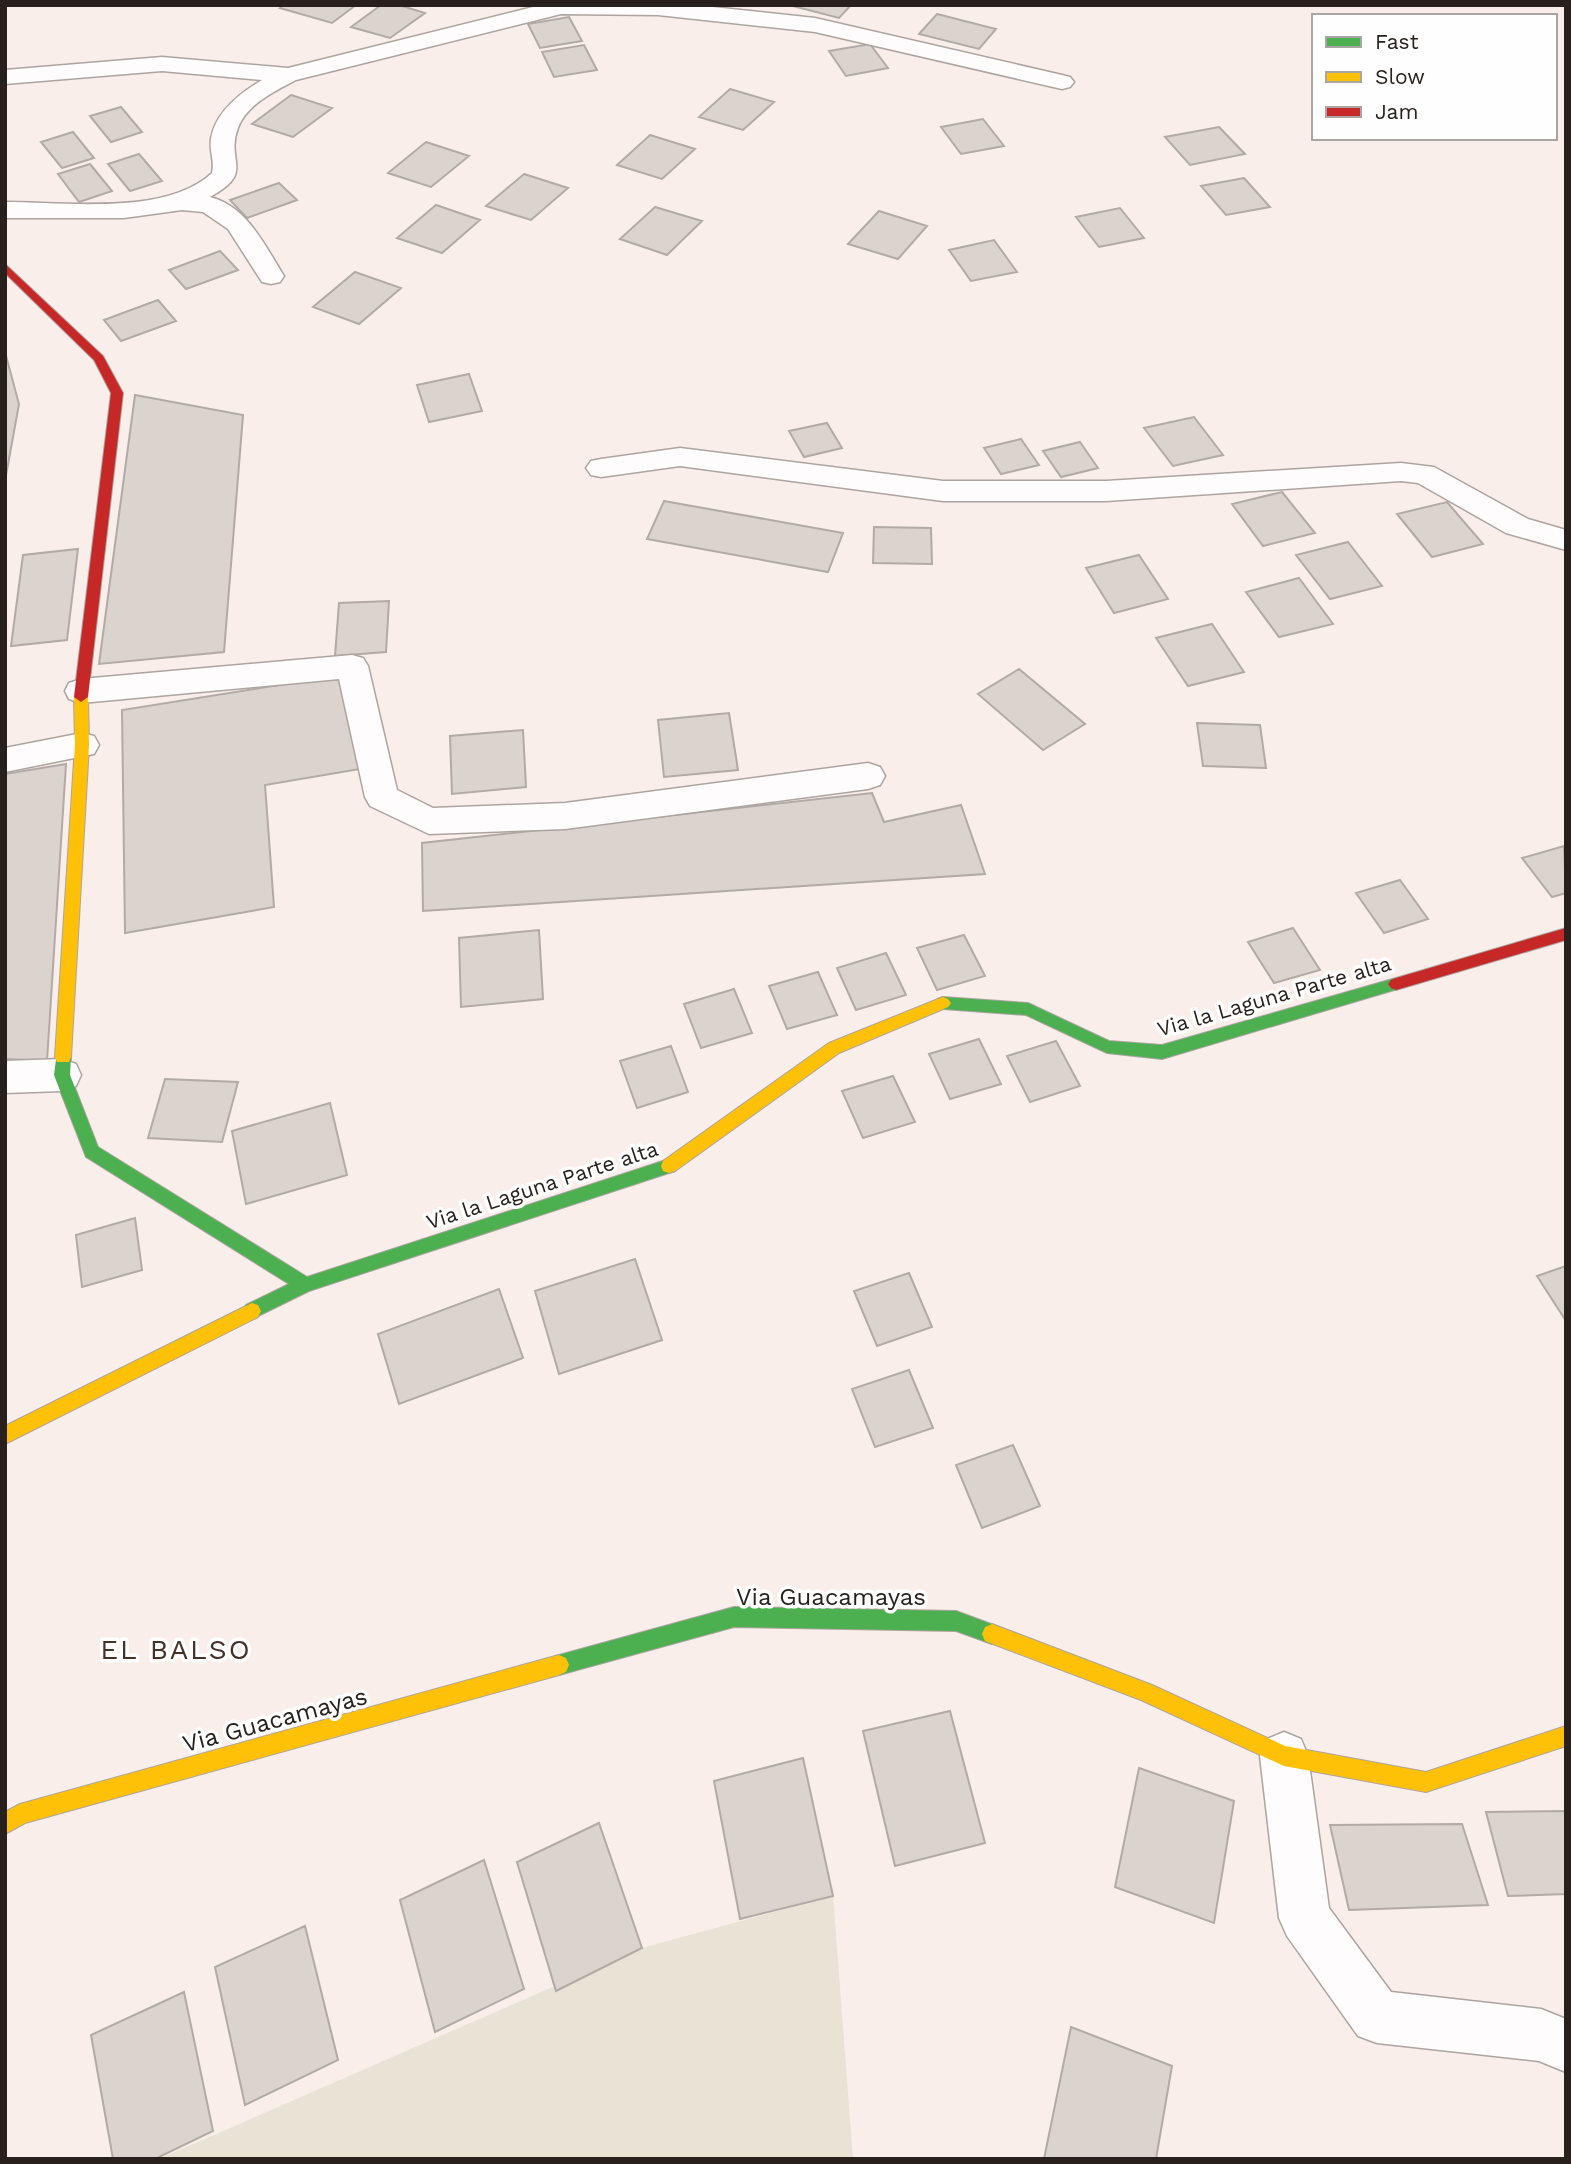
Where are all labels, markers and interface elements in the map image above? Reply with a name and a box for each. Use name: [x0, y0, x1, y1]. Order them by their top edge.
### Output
legend: [1312, 14, 1557, 140]
text: Fast: [1375, 29, 1419, 54]
text: Slow: [1375, 64, 1425, 89]
text: Jam: [1375, 99, 1418, 124]
street label: Via la Laguna Parte alta: [1154, 951, 1394, 1041]
street label: Via la Laguna Parte alta: [423, 1136, 661, 1234]
street label: Via Guacamayas: [736, 1583, 926, 1611]
district label: EL BALSO: [100, 1633, 252, 1666]
street label: Via Guacamayas: [180, 1682, 370, 1758]

